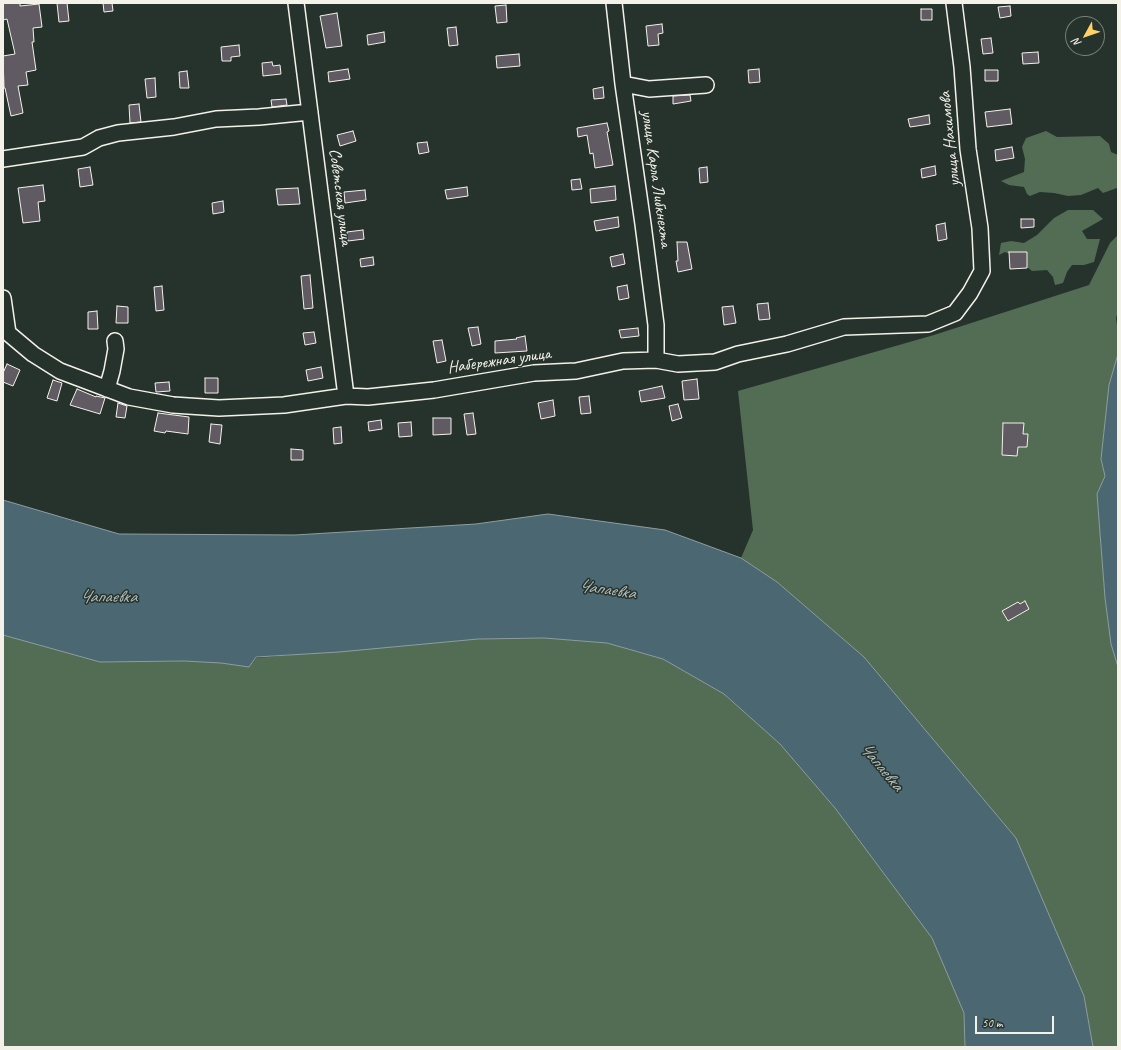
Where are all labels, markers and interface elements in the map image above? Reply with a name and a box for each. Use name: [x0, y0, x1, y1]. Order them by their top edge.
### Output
north arrow: [1065, 16, 1105, 56]
text: N: [1069, 36, 1084, 50]
street label: улица Нахимова: [935, 90, 965, 188]
street label: улица Карла Либкнехта: [636, 109, 676, 249]
street label: Советская улица: [324, 147, 356, 247]
street label: Набережная улица: [446, 344, 552, 378]
water label: Чапаевка: [577, 575, 637, 605]
water label: Чапаевка: [79, 586, 137, 608]
water label: Чапаевка: [854, 738, 908, 796]
scale bar: [977, 1008, 1056, 1034]
text: 50 m: [982, 1015, 1002, 1031]

